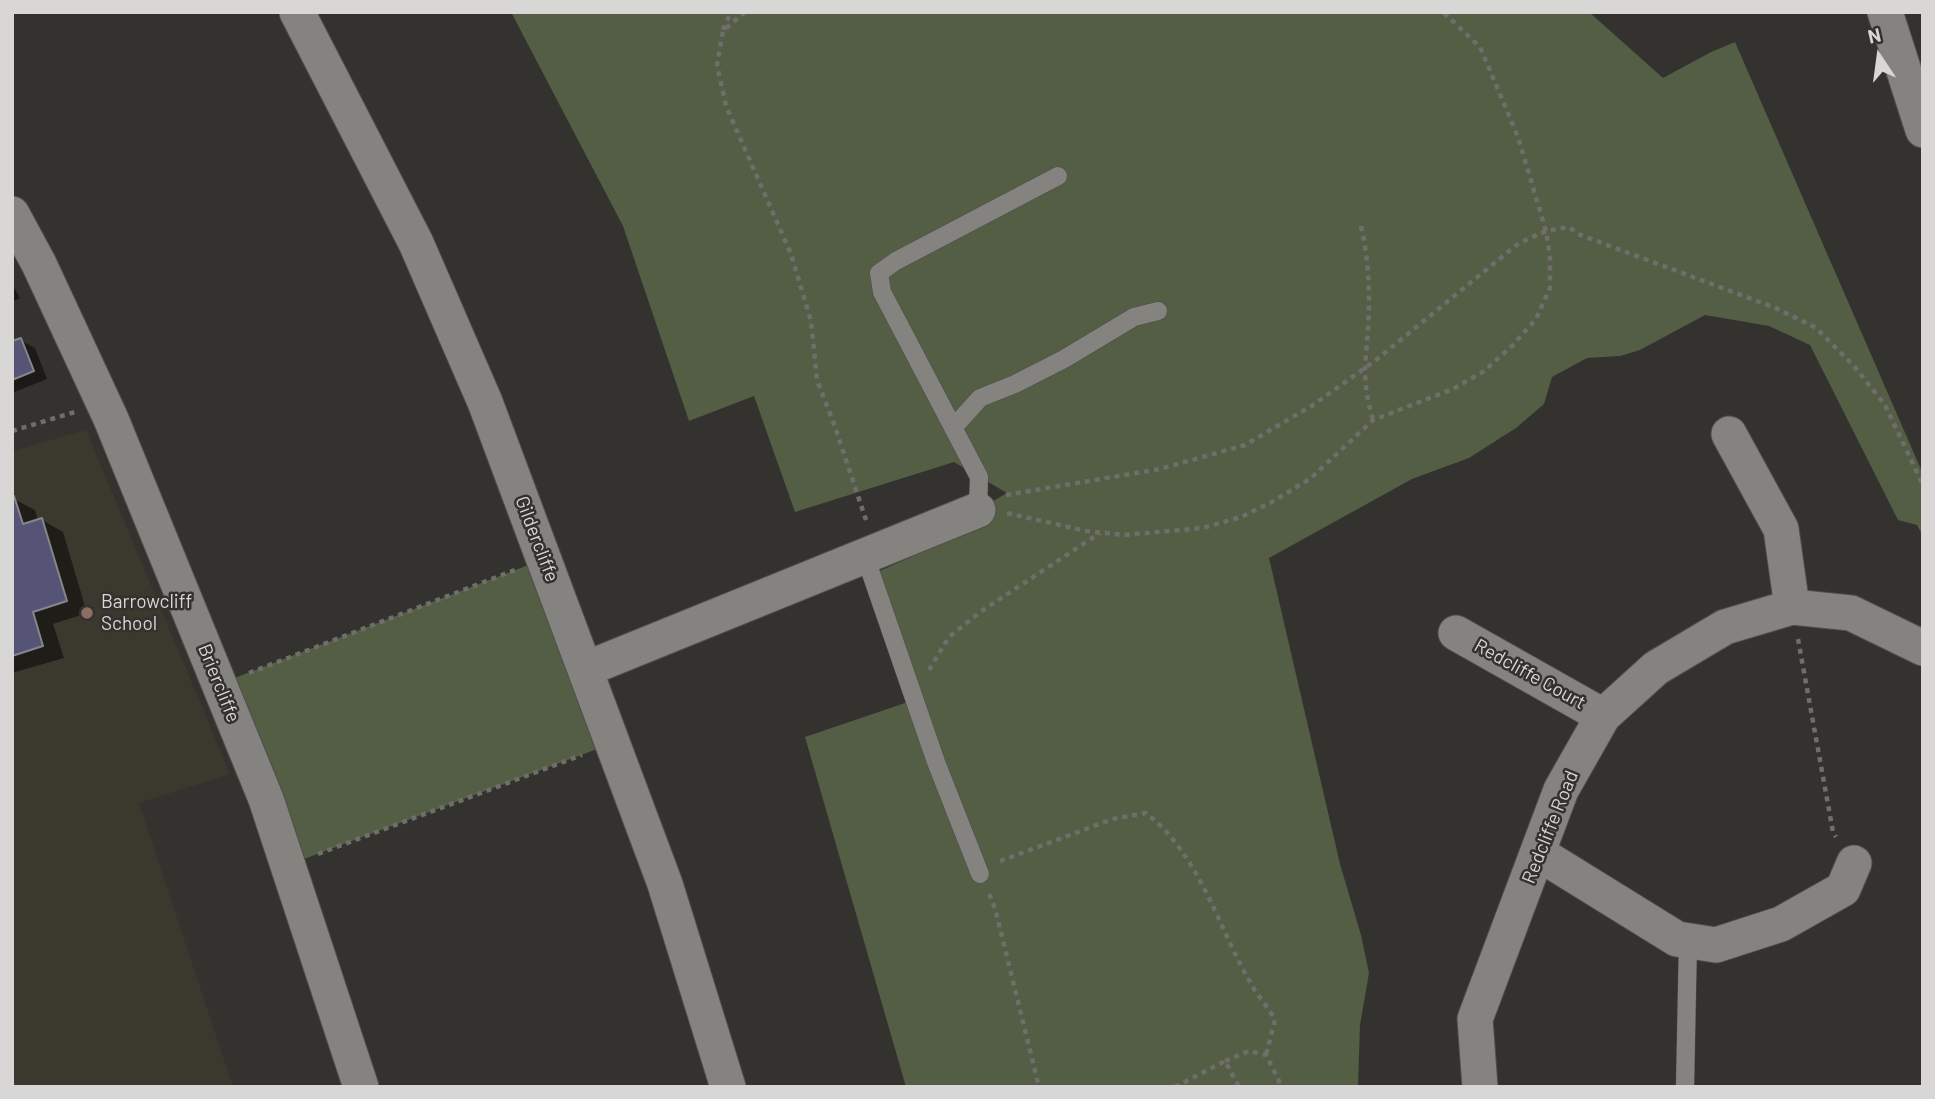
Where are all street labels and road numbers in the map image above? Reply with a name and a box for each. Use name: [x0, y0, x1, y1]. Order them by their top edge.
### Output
street label: Gildercliffe: [510, 493, 564, 585]
street label: Redcliffe Court: [1470, 634, 1590, 714]
street label: Briercliffe: [193, 640, 245, 726]
street label: Redcliffe Road: [1517, 767, 1583, 887]

